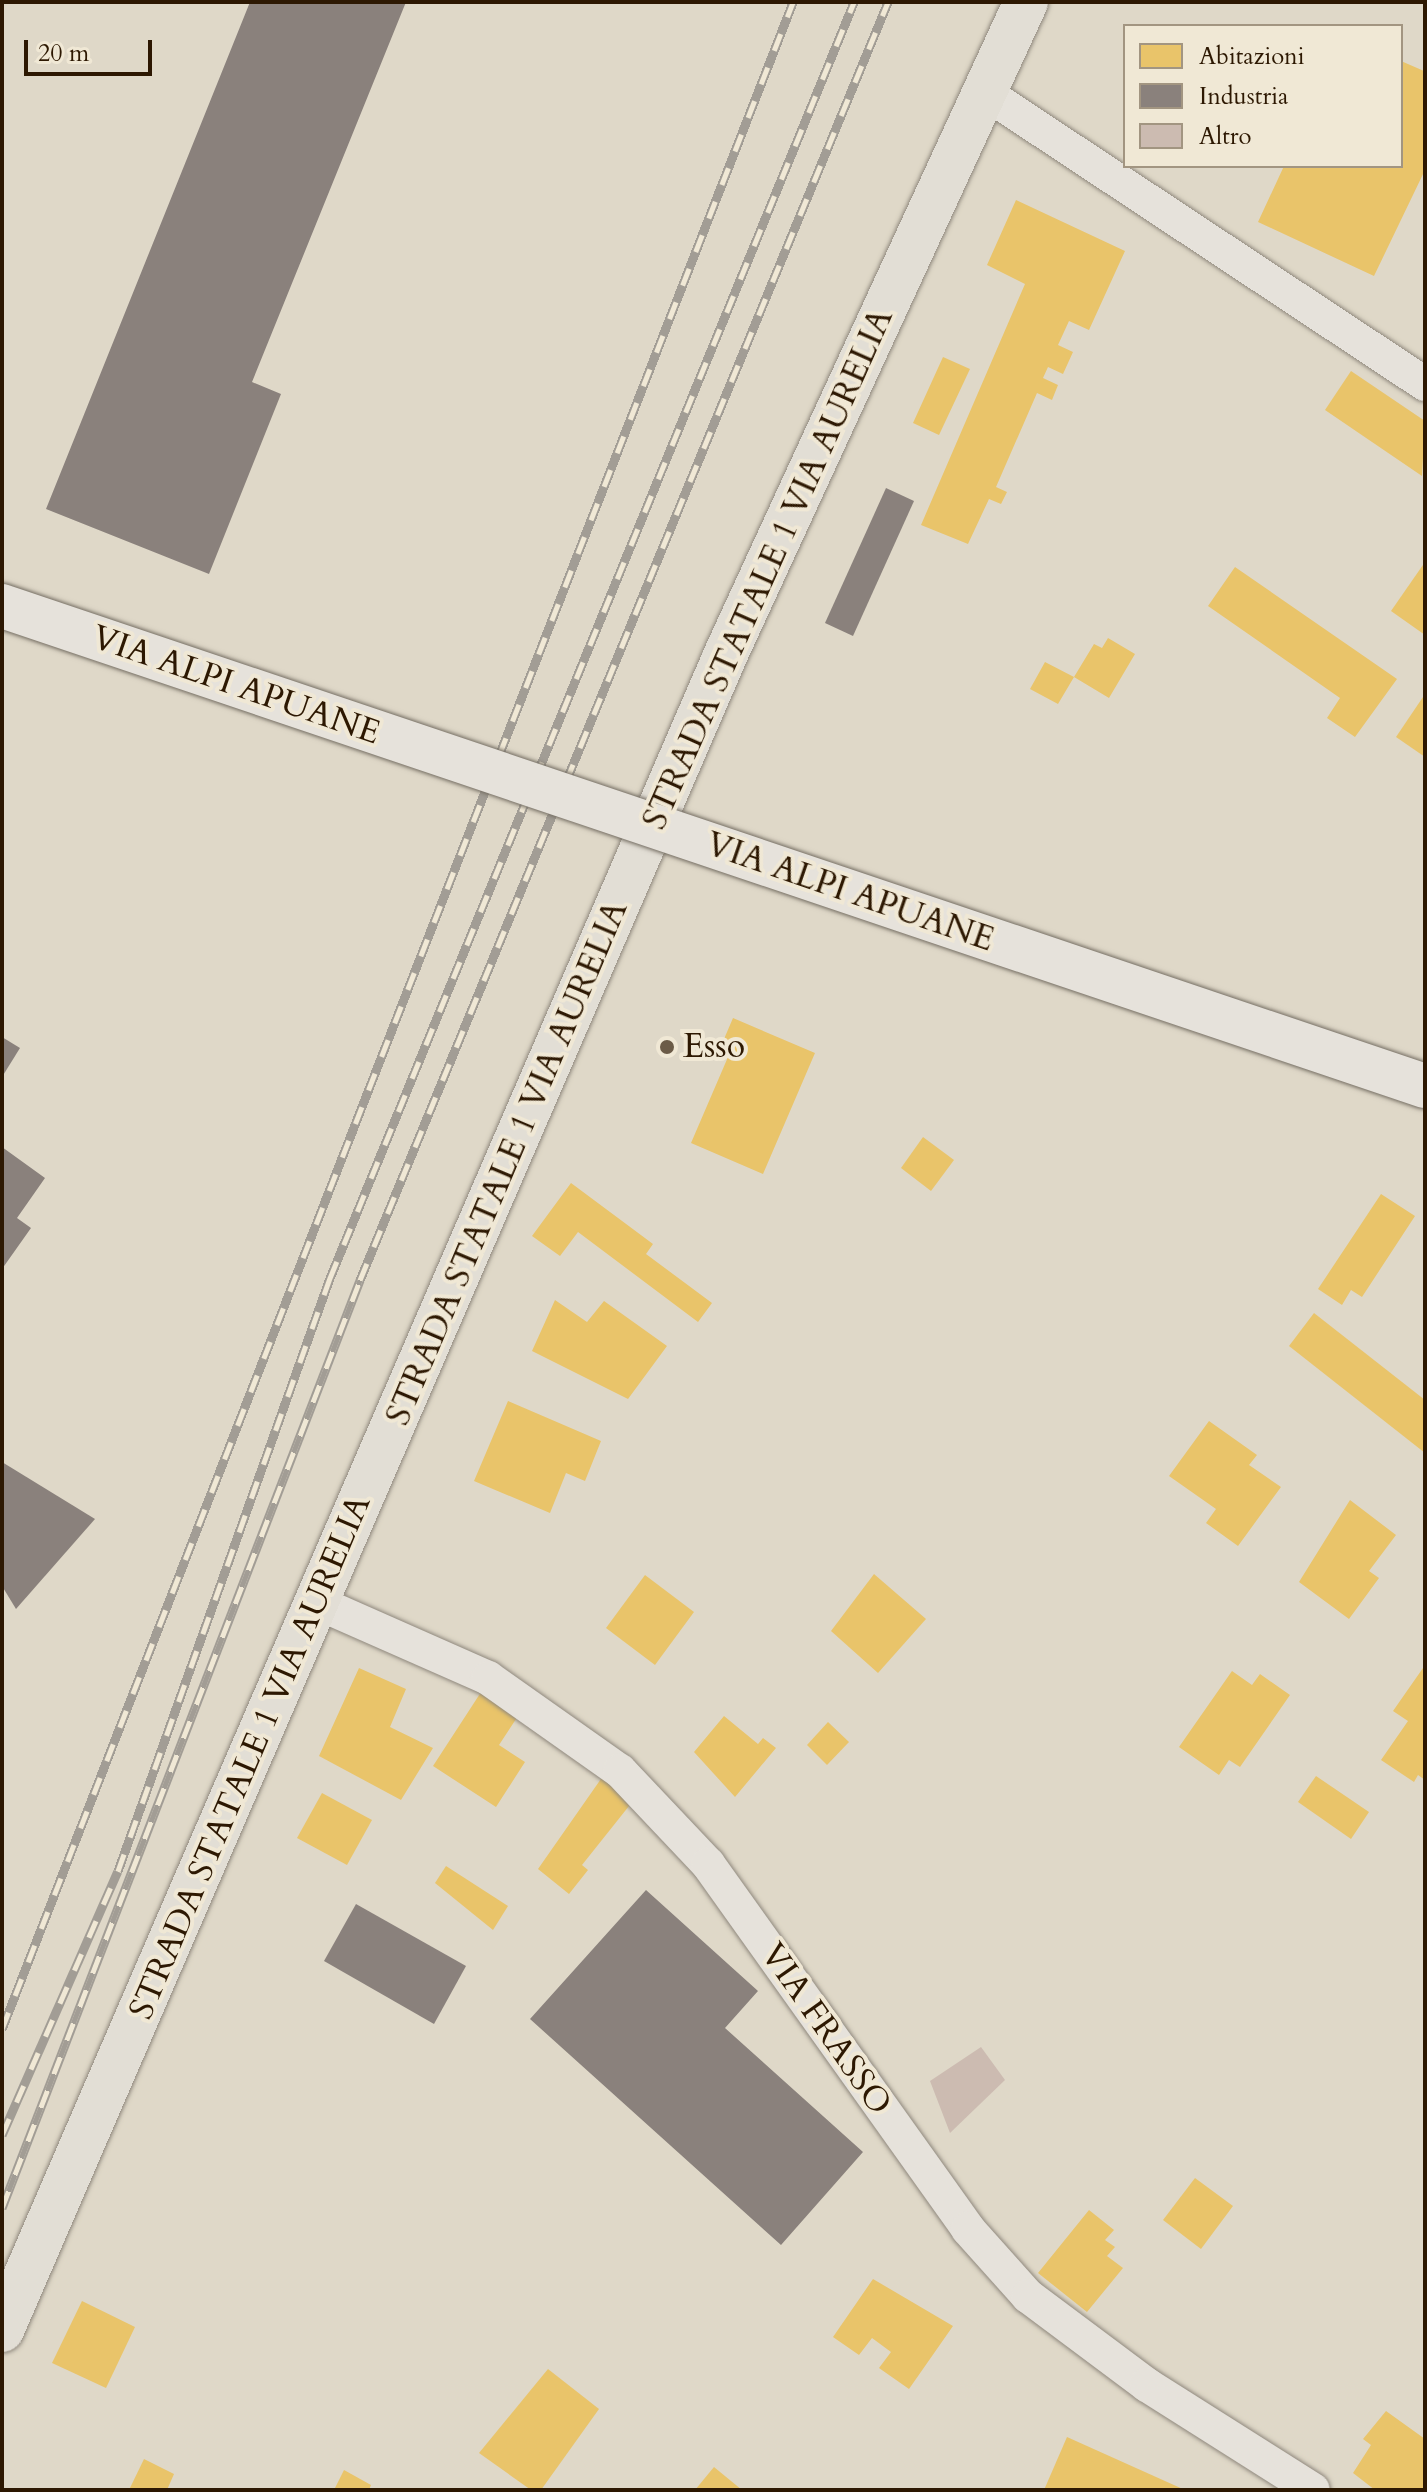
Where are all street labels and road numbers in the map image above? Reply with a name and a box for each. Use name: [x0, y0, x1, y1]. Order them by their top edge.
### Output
street label: STRADA STATALE 1 VIA AURELIA: [634, 302, 902, 836]
street label: VIA ALPI APUANE: [87, 617, 385, 753]
street label: VIA ALPI APUANE: [701, 824, 999, 960]
street label: STRADA STATALE 1 VIA AURELIA: [378, 895, 636, 1431]
street label: STRADA STATALE 1 VIA AURELIA: [121, 1489, 379, 2025]
street label: VIA FRASSO: [752, 1935, 900, 2123]

